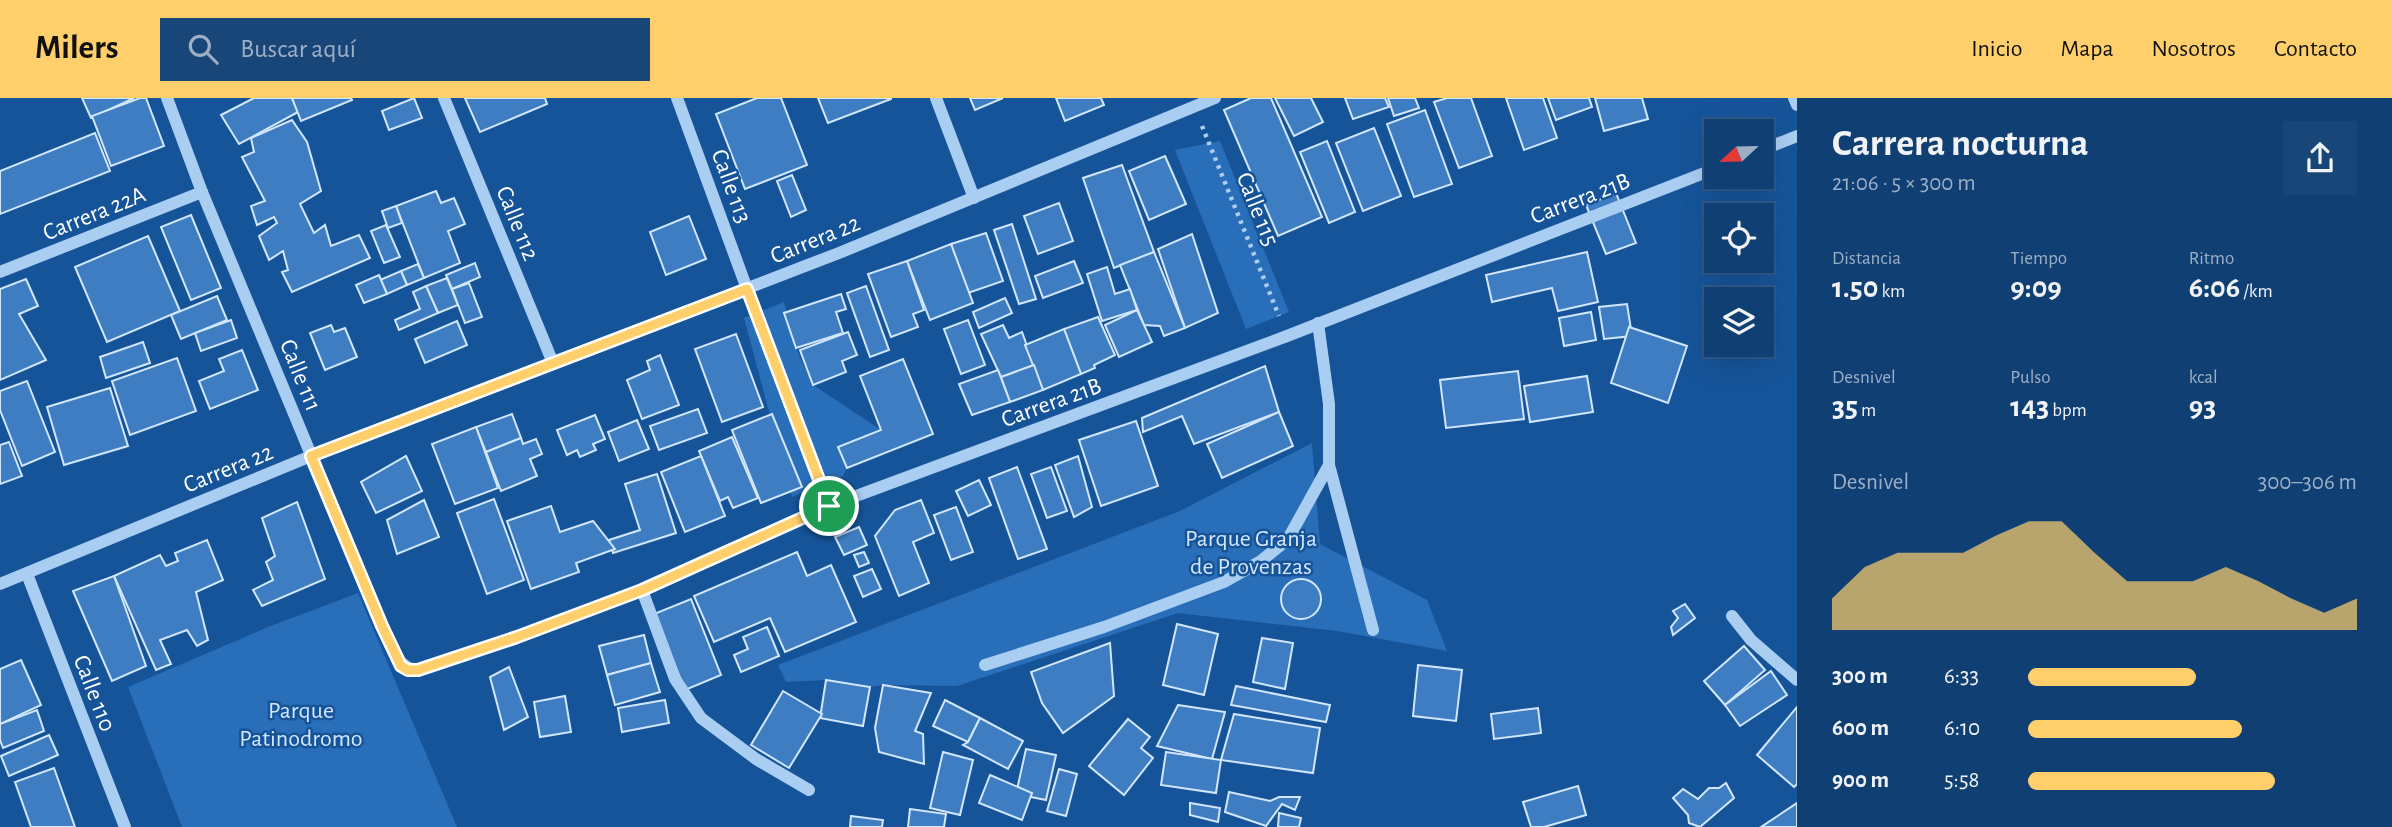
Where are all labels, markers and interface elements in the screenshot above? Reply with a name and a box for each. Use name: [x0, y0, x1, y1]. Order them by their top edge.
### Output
search box: [160, 18, 650, 81]
icon: search: [184, 30, 222, 68]
text: Milers: [35, 32, 118, 65]
text: Buscar aquí: [240, 36, 356, 62]
text: Inicio: [1971, 37, 2022, 61]
text: Mapa: [2060, 37, 2114, 61]
text: Nosotros: [2152, 37, 2236, 61]
text: Contacto: [2274, 37, 2357, 61]
north arrow: [1704, 119, 1774, 189]
map controls: [1704, 119, 1774, 357]
button: share: [2283, 121, 2357, 195]
text: Carrera nocturna: [1832, 125, 2089, 163]
street label: Calle 113: [707, 146, 755, 227]
street label: Calle 115: [1232, 169, 1283, 250]
street label: Carrera 21B: [1527, 169, 1633, 229]
text: 21:06 · 5 × 300 m: [1832, 172, 1976, 195]
street label: Carrera 22A: [40, 182, 149, 245]
street label: Calle 112: [491, 183, 543, 264]
button: locate: [1704, 203, 1774, 273]
street label: Carrera 22: [767, 211, 864, 269]
text: Distancia: [1832, 249, 1901, 268]
text: Tiempo: [2010, 249, 2067, 268]
text: Ritmo: [2189, 249, 2234, 268]
text: 1.50: [1832, 273, 1878, 303]
text: 9:09: [2010, 273, 2062, 303]
text: 6:06: [2189, 273, 2240, 303]
text: km: [1878, 282, 1905, 301]
text: /km: [2240, 282, 2273, 301]
button: layers: [1704, 287, 1774, 357]
street label: Calle 111: [275, 336, 325, 415]
text: Desnivel: [1832, 368, 1896, 387]
text: Pulso: [2010, 368, 2051, 387]
text: kcal: [2189, 368, 2218, 387]
street label: Carrera 21B: [998, 374, 1105, 432]
text: 35: [1832, 392, 1858, 422]
text: 143: [2010, 392, 2049, 422]
text: 93: [2189, 392, 2216, 422]
text: m: [1858, 401, 1876, 420]
text: bpm: [2049, 401, 2087, 420]
street label: Carrera 22: [180, 440, 277, 498]
text: Desnivel: [1832, 471, 1909, 494]
text: 300–306 m: [2258, 471, 2357, 494]
pin: [799, 476, 859, 536]
icon: arrive: [810, 487, 848, 525]
park label: Parque Granja de Provenzas: [1185, 527, 1317, 579]
street label: Calle 110: [69, 652, 120, 735]
text: 300 m: [1832, 665, 1888, 688]
text: 6:33: [1944, 665, 1979, 688]
park label: Parque Patinodromo: [239, 699, 363, 751]
text: 600 m: [1832, 717, 1889, 740]
text: 6:10: [1944, 717, 1980, 740]
text: 900 m: [1832, 769, 1889, 792]
text: 5:58: [1944, 769, 1979, 792]

